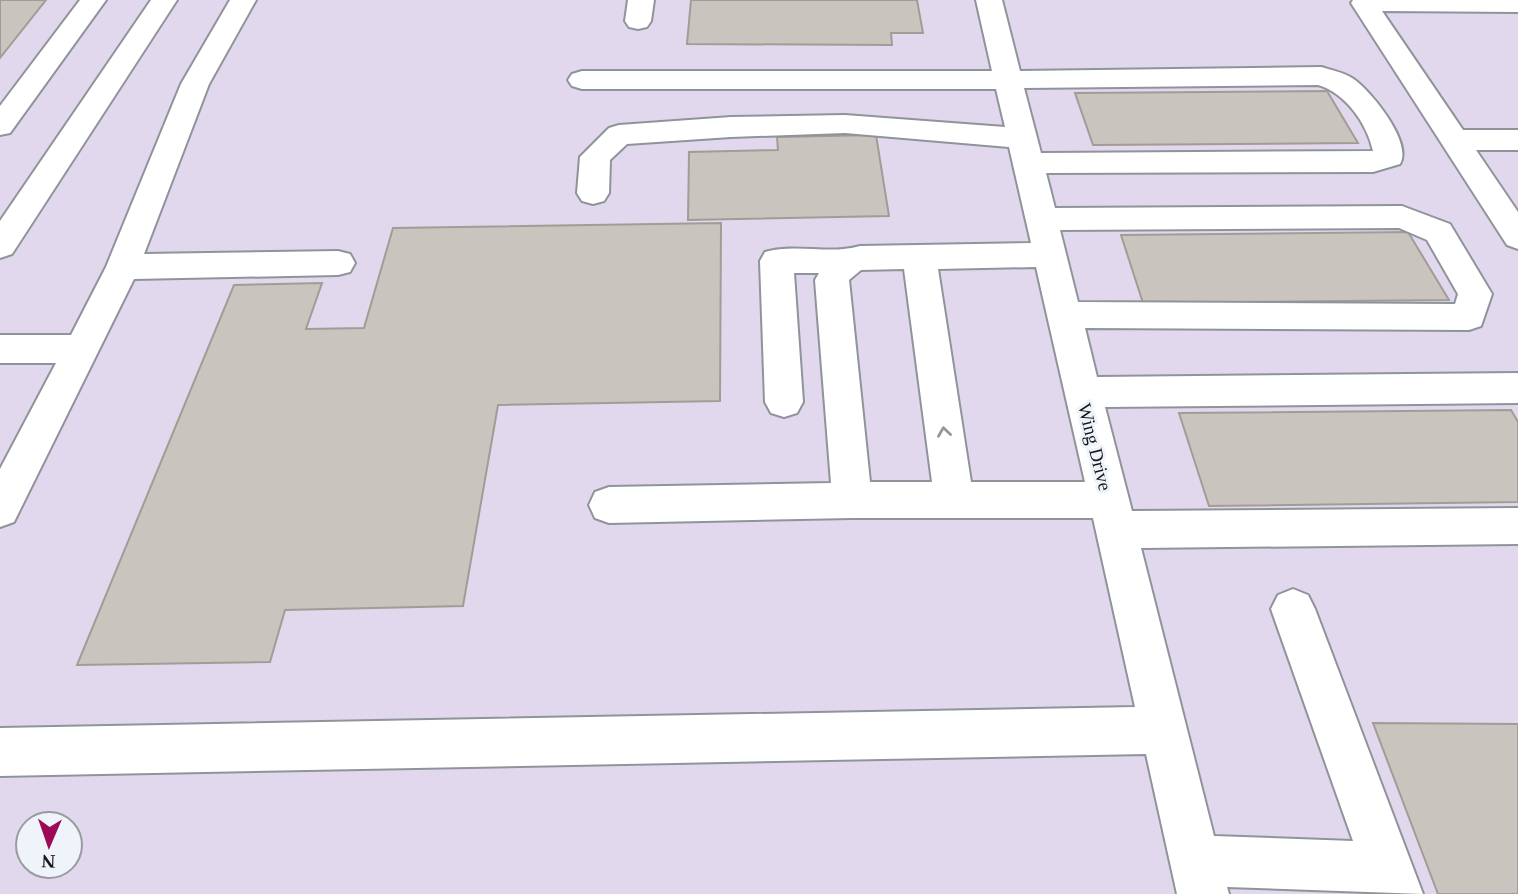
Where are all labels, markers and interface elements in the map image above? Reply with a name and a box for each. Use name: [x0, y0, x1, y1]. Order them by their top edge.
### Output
street label: Wing Drive: [1074, 401, 1116, 493]
one-way arrow: [937, 427, 952, 438]
north arrow: [14, 810, 84, 880]
text: N: [41, 851, 56, 872]

